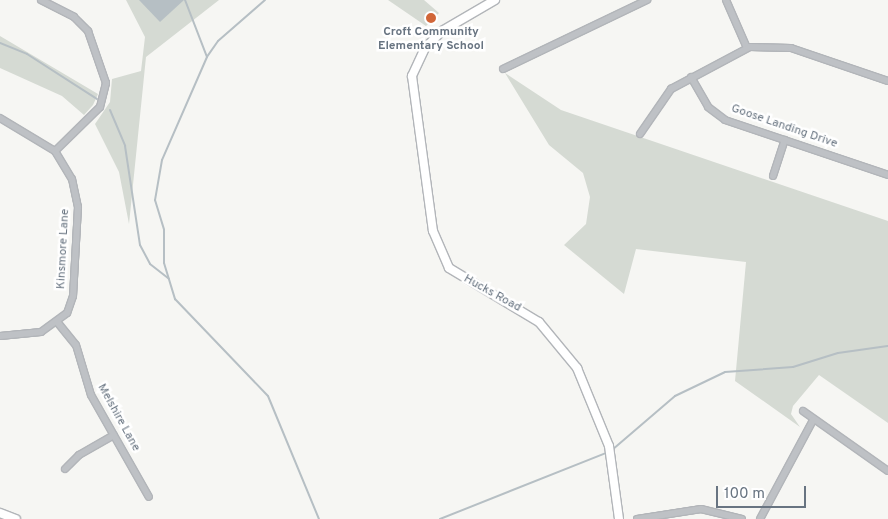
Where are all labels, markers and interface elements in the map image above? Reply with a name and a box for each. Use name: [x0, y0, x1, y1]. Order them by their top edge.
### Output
marker: Croft Community Elementary School: [425, 12, 437, 24]
place label: Croft Community Elementary School: [378, 26, 484, 54]
street label: Goose Landing Drive: [729, 102, 839, 152]
street label: Kinsmore Lane: [55, 208, 73, 290]
street label: Hucks Road: [461, 272, 523, 316]
street label: Melshire Lane: [94, 382, 142, 454]
scale bar: [718, 476, 808, 508]
text: 100 m: [724, 485, 765, 504]

